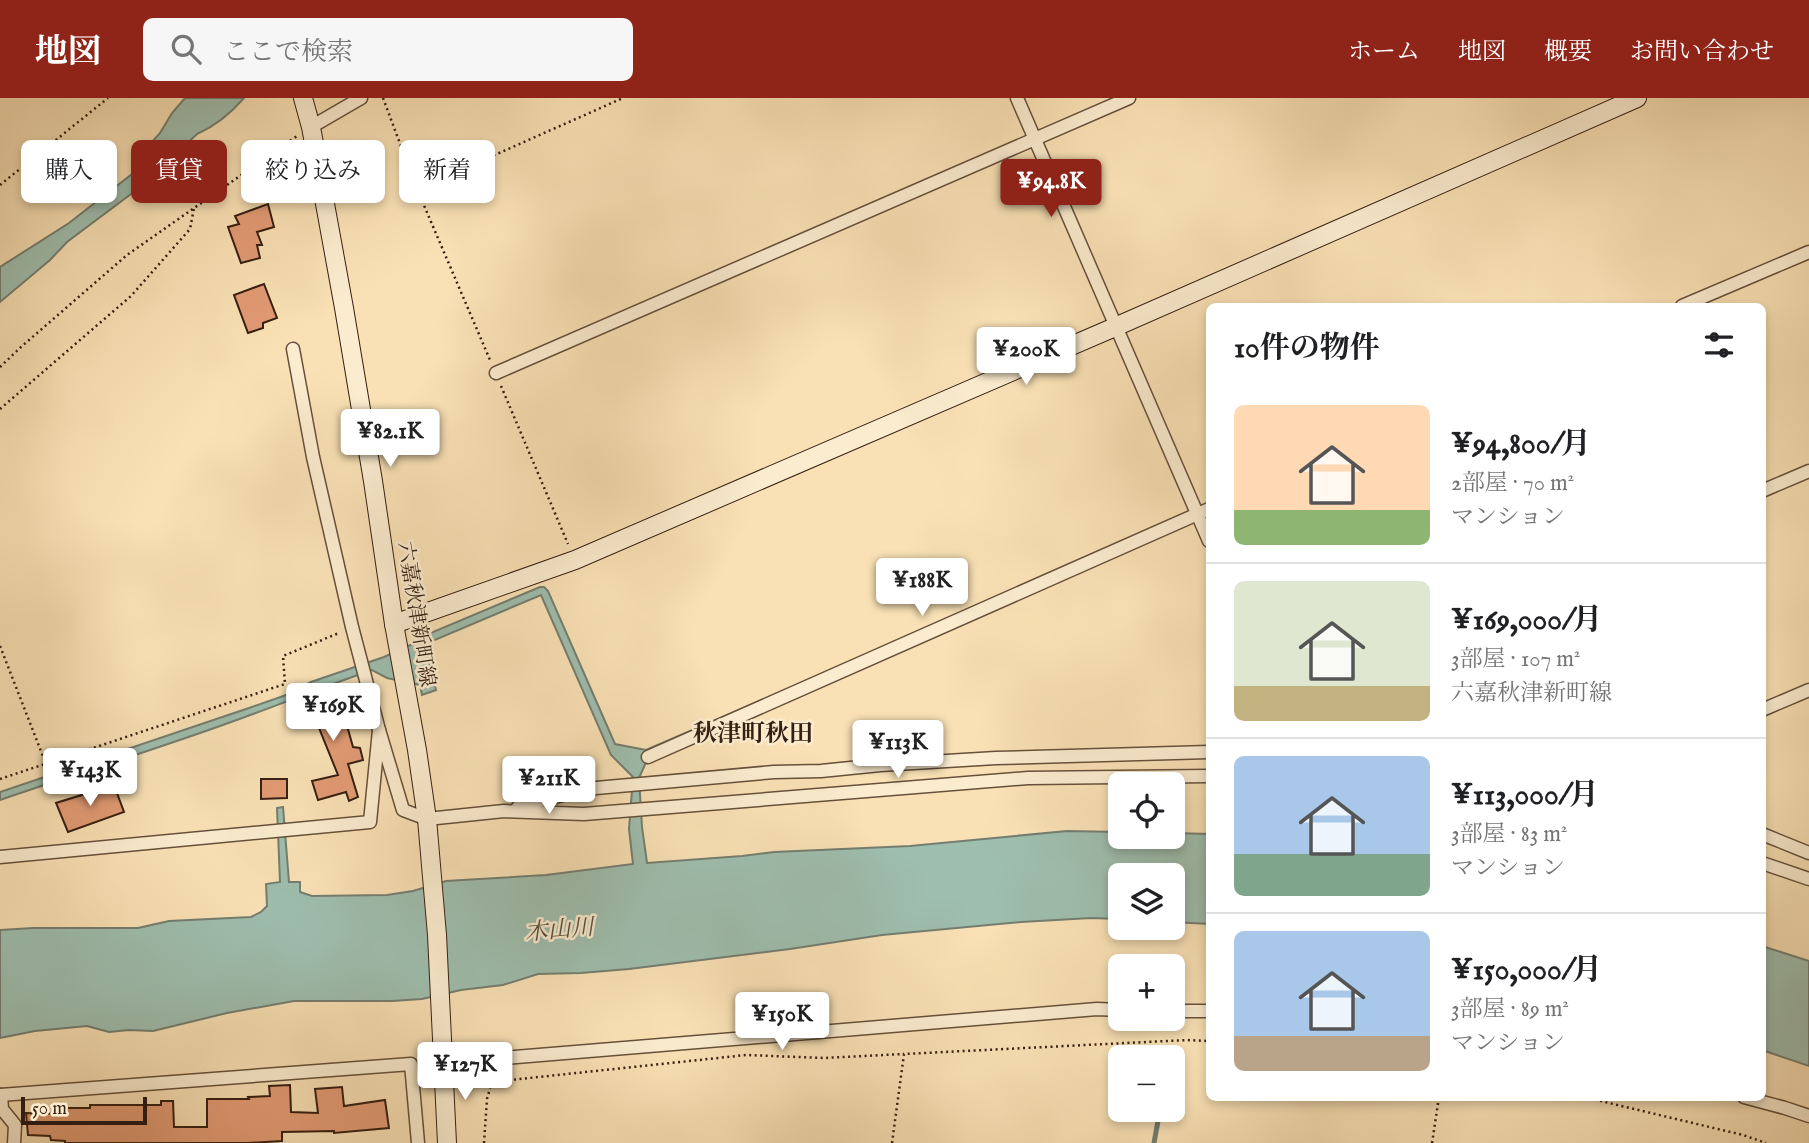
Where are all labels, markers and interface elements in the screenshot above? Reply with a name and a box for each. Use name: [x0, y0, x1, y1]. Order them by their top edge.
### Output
search box: [143, 18, 633, 81]
icon: search: [167, 30, 205, 68]
text: 地図: [35, 32, 101, 74]
text: ここで検索: [223, 36, 353, 69]
text: ホーム: [1348, 37, 1420, 68]
text: 地図: [1458, 37, 1506, 68]
text: 概要: [1544, 37, 1592, 68]
text: お問い合わせ: [1630, 37, 1774, 68]
chip: 購入: [21, 140, 117, 203]
chip: 賃貸: [131, 140, 227, 203]
chip: 絞り込み: [241, 140, 385, 203]
chip: 新着: [399, 140, 495, 203]
pin: ¥94.8K: [994, 159, 1108, 219]
text: ¥94.8K: [1016, 167, 1086, 196]
icon: filters: [1700, 326, 1738, 364]
pin: ¥200K: [977, 328, 1075, 387]
text: 10件の物件: [1234, 330, 1380, 368]
text: ¥200K: [993, 335, 1059, 364]
pin: ¥82.1K: [333, 410, 447, 469]
text: ¥82.1K: [357, 417, 423, 446]
text: ¥94,800/月: [1451, 426, 1591, 464]
icon: home: [1290, 433, 1374, 517]
text: 2部屋 · 70 m²: [1451, 469, 1574, 498]
text: マンション: [1451, 503, 1565, 532]
street label: 六嘉秋津新町線: [391, 540, 440, 689]
pin: ¥188K: [873, 559, 971, 618]
text: ¥188K: [892, 566, 952, 595]
text: ¥169,000/月: [1451, 602, 1602, 640]
icon: home: [1290, 609, 1374, 693]
text: 3部屋 · 107 m²: [1451, 645, 1580, 674]
text: 六嘉秋津新町線: [1451, 679, 1612, 708]
pin: ¥169K: [284, 684, 382, 743]
text: ¥169K: [302, 691, 364, 720]
district label: 秋津町秋田: [693, 719, 813, 750]
pin: ¥113K: [849, 720, 947, 780]
text: ¥113K: [868, 728, 928, 757]
pin: ¥143K: [41, 748, 139, 808]
text: ¥143K: [59, 756, 121, 785]
pin: ¥211K: [500, 756, 598, 816]
text: ¥211K: [518, 764, 580, 793]
map controls: [1108, 772, 1185, 1122]
button: locate: [1108, 772, 1185, 849]
text: ¥113,000/月: [1451, 777, 1599, 815]
icon: home: [1290, 784, 1374, 868]
text: 3部屋 · 83 m²: [1451, 820, 1568, 849]
text: マンション: [1451, 854, 1565, 883]
button: layers: [1108, 863, 1185, 940]
water label: 木山川: [523, 913, 598, 948]
text: ¥150,000/月: [1451, 952, 1602, 990]
button: +: [1108, 954, 1185, 1031]
icon: home: [1290, 959, 1374, 1043]
pin: ¥150K: [733, 992, 831, 1052]
text: 3部屋 · 89 m²: [1451, 995, 1569, 1024]
text: ¥150K: [751, 1000, 813, 1029]
text: マンション: [1451, 1029, 1565, 1058]
pin: ¥127K: [416, 1042, 514, 1102]
button: −: [1108, 1045, 1185, 1122]
text: ¥127K: [433, 1050, 497, 1079]
scale bar: [21, 1094, 147, 1126]
text: 50 m: [32, 1097, 67, 1121]

